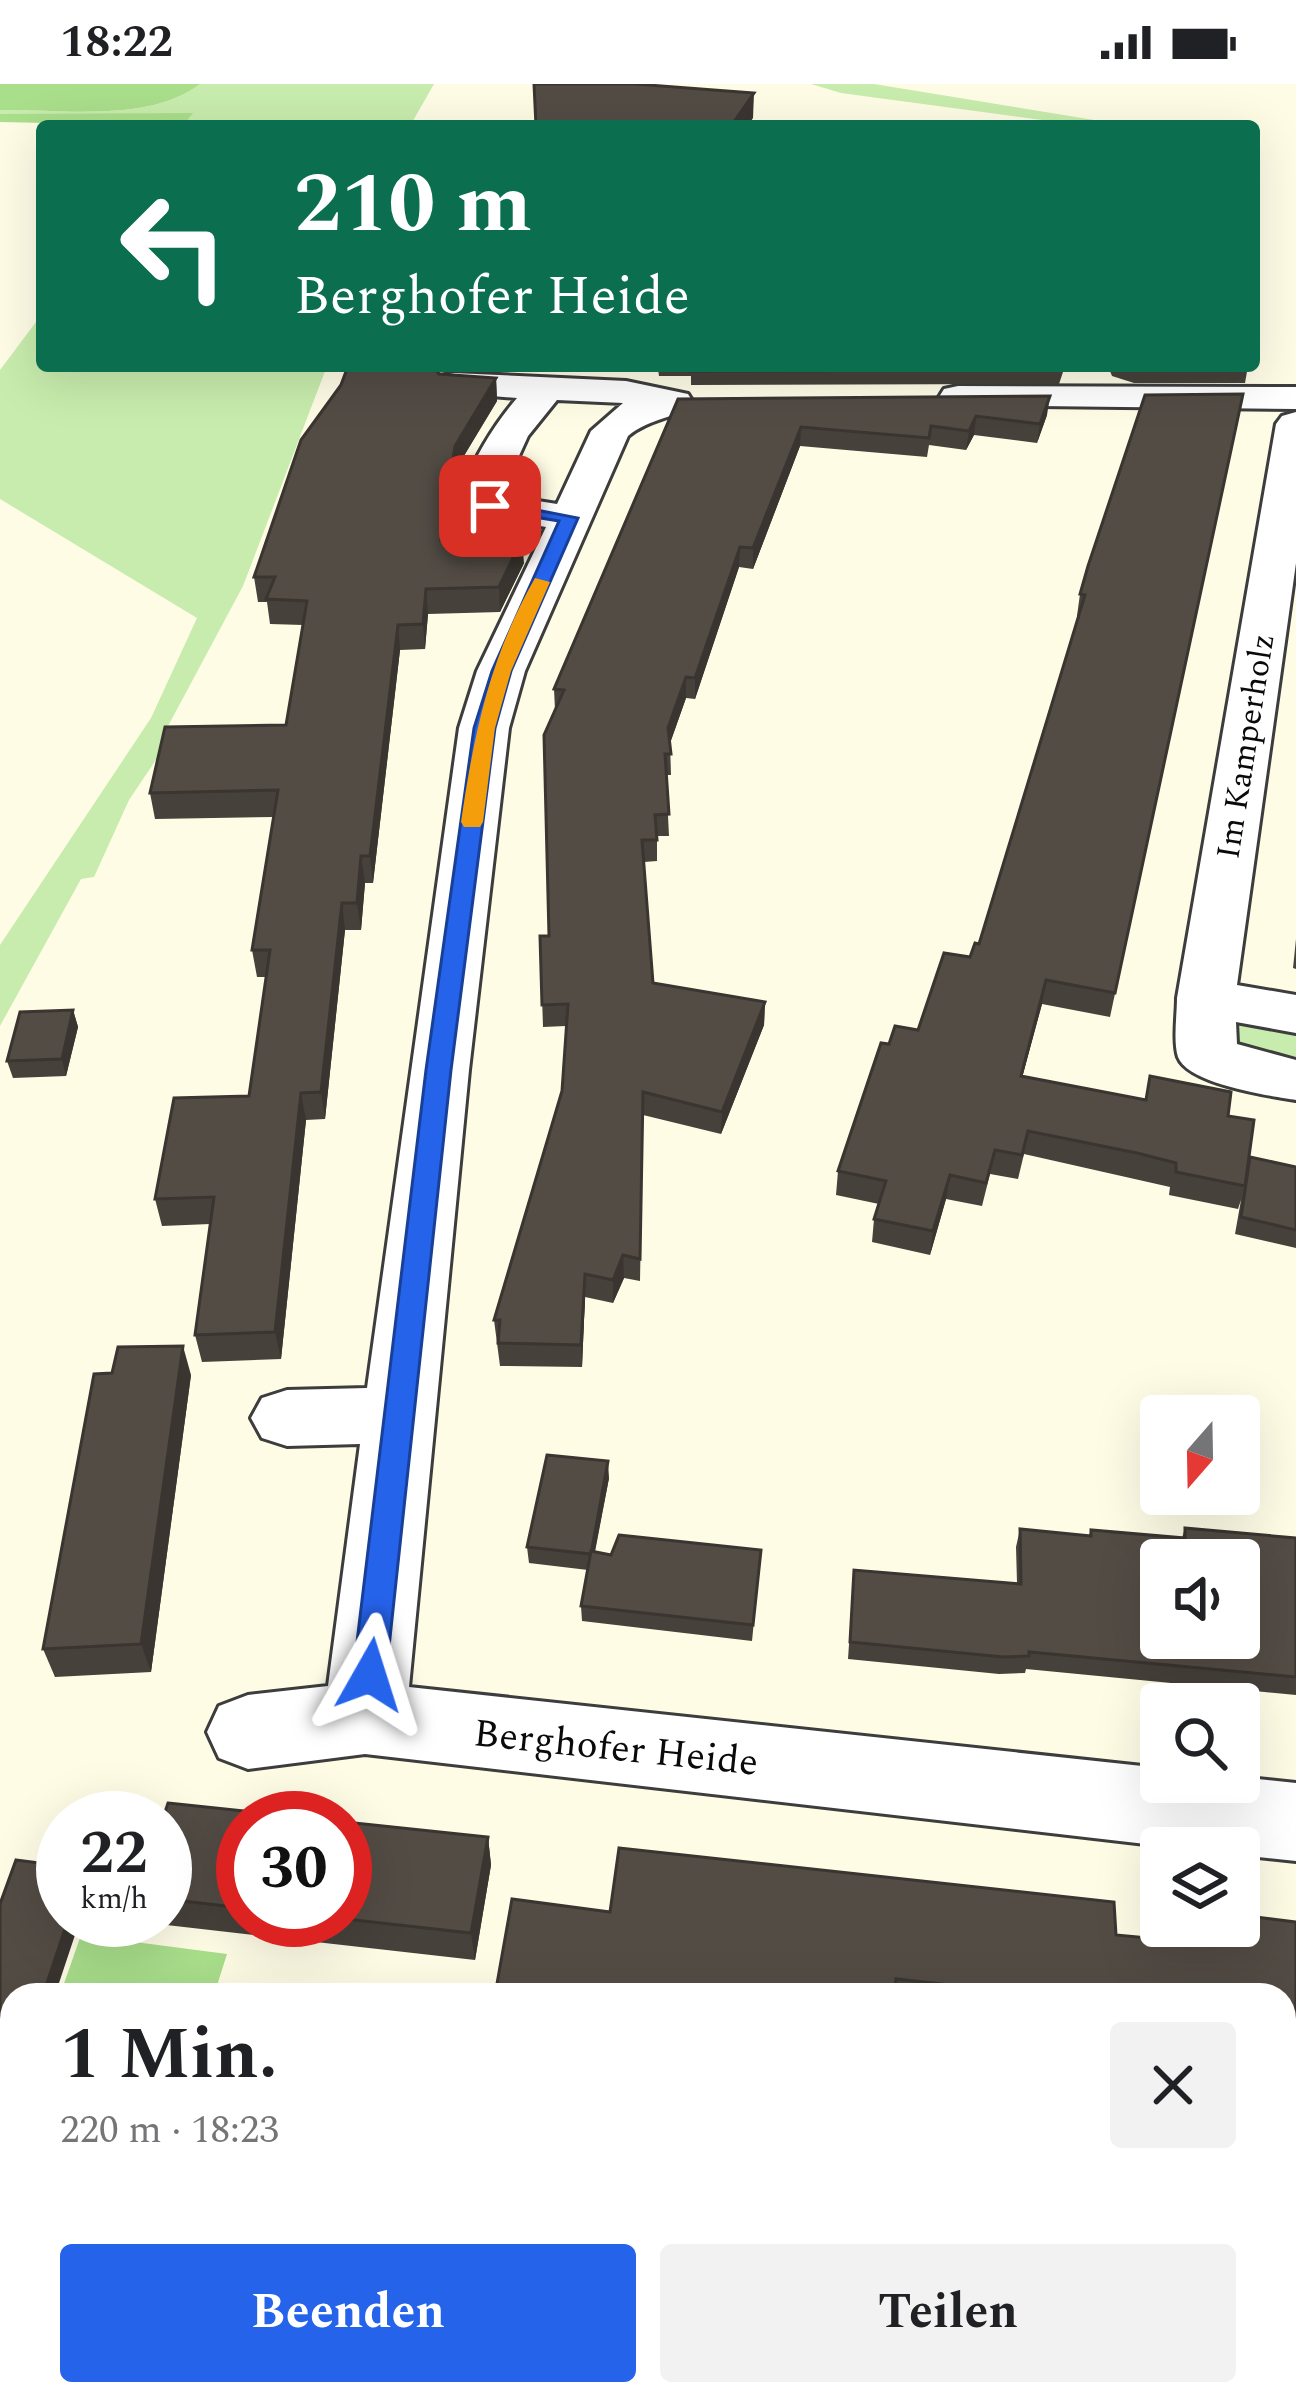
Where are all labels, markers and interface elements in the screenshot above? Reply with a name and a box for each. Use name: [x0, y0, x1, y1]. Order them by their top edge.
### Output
text: 18:22: [60, 8, 173, 77]
text: 210 m: [294, 141, 532, 269]
icon: left: [96, 168, 252, 324]
text: Berghofer Heide: [294, 256, 690, 338]
pin: [439, 455, 541, 557]
icon: arrive: [457, 473, 523, 539]
street label: Im Kamperholz: [1203, 630, 1288, 863]
north arrow: [1140, 1395, 1260, 1515]
map controls: [1140, 1395, 1260, 1947]
button: sound: [1140, 1539, 1260, 1659]
position arrow: [307, 1612, 433, 1738]
button: search: [1140, 1683, 1260, 1803]
street label: Berghofer Heide: [471, 1704, 761, 1793]
speed limit sign: 30: [216, 1791, 372, 1947]
text: 22: [80, 1808, 148, 1900]
button: layers: [1140, 1827, 1260, 1947]
text: km/h: [80, 1876, 148, 1922]
text: 1 Min.: [60, 2001, 278, 2110]
button: close: [1110, 2022, 1236, 2148]
text: 220 m · 18:23: [60, 2101, 279, 2160]
button: Beenden: [60, 2244, 636, 2382]
button: Teilen: [660, 2244, 1236, 2382]

